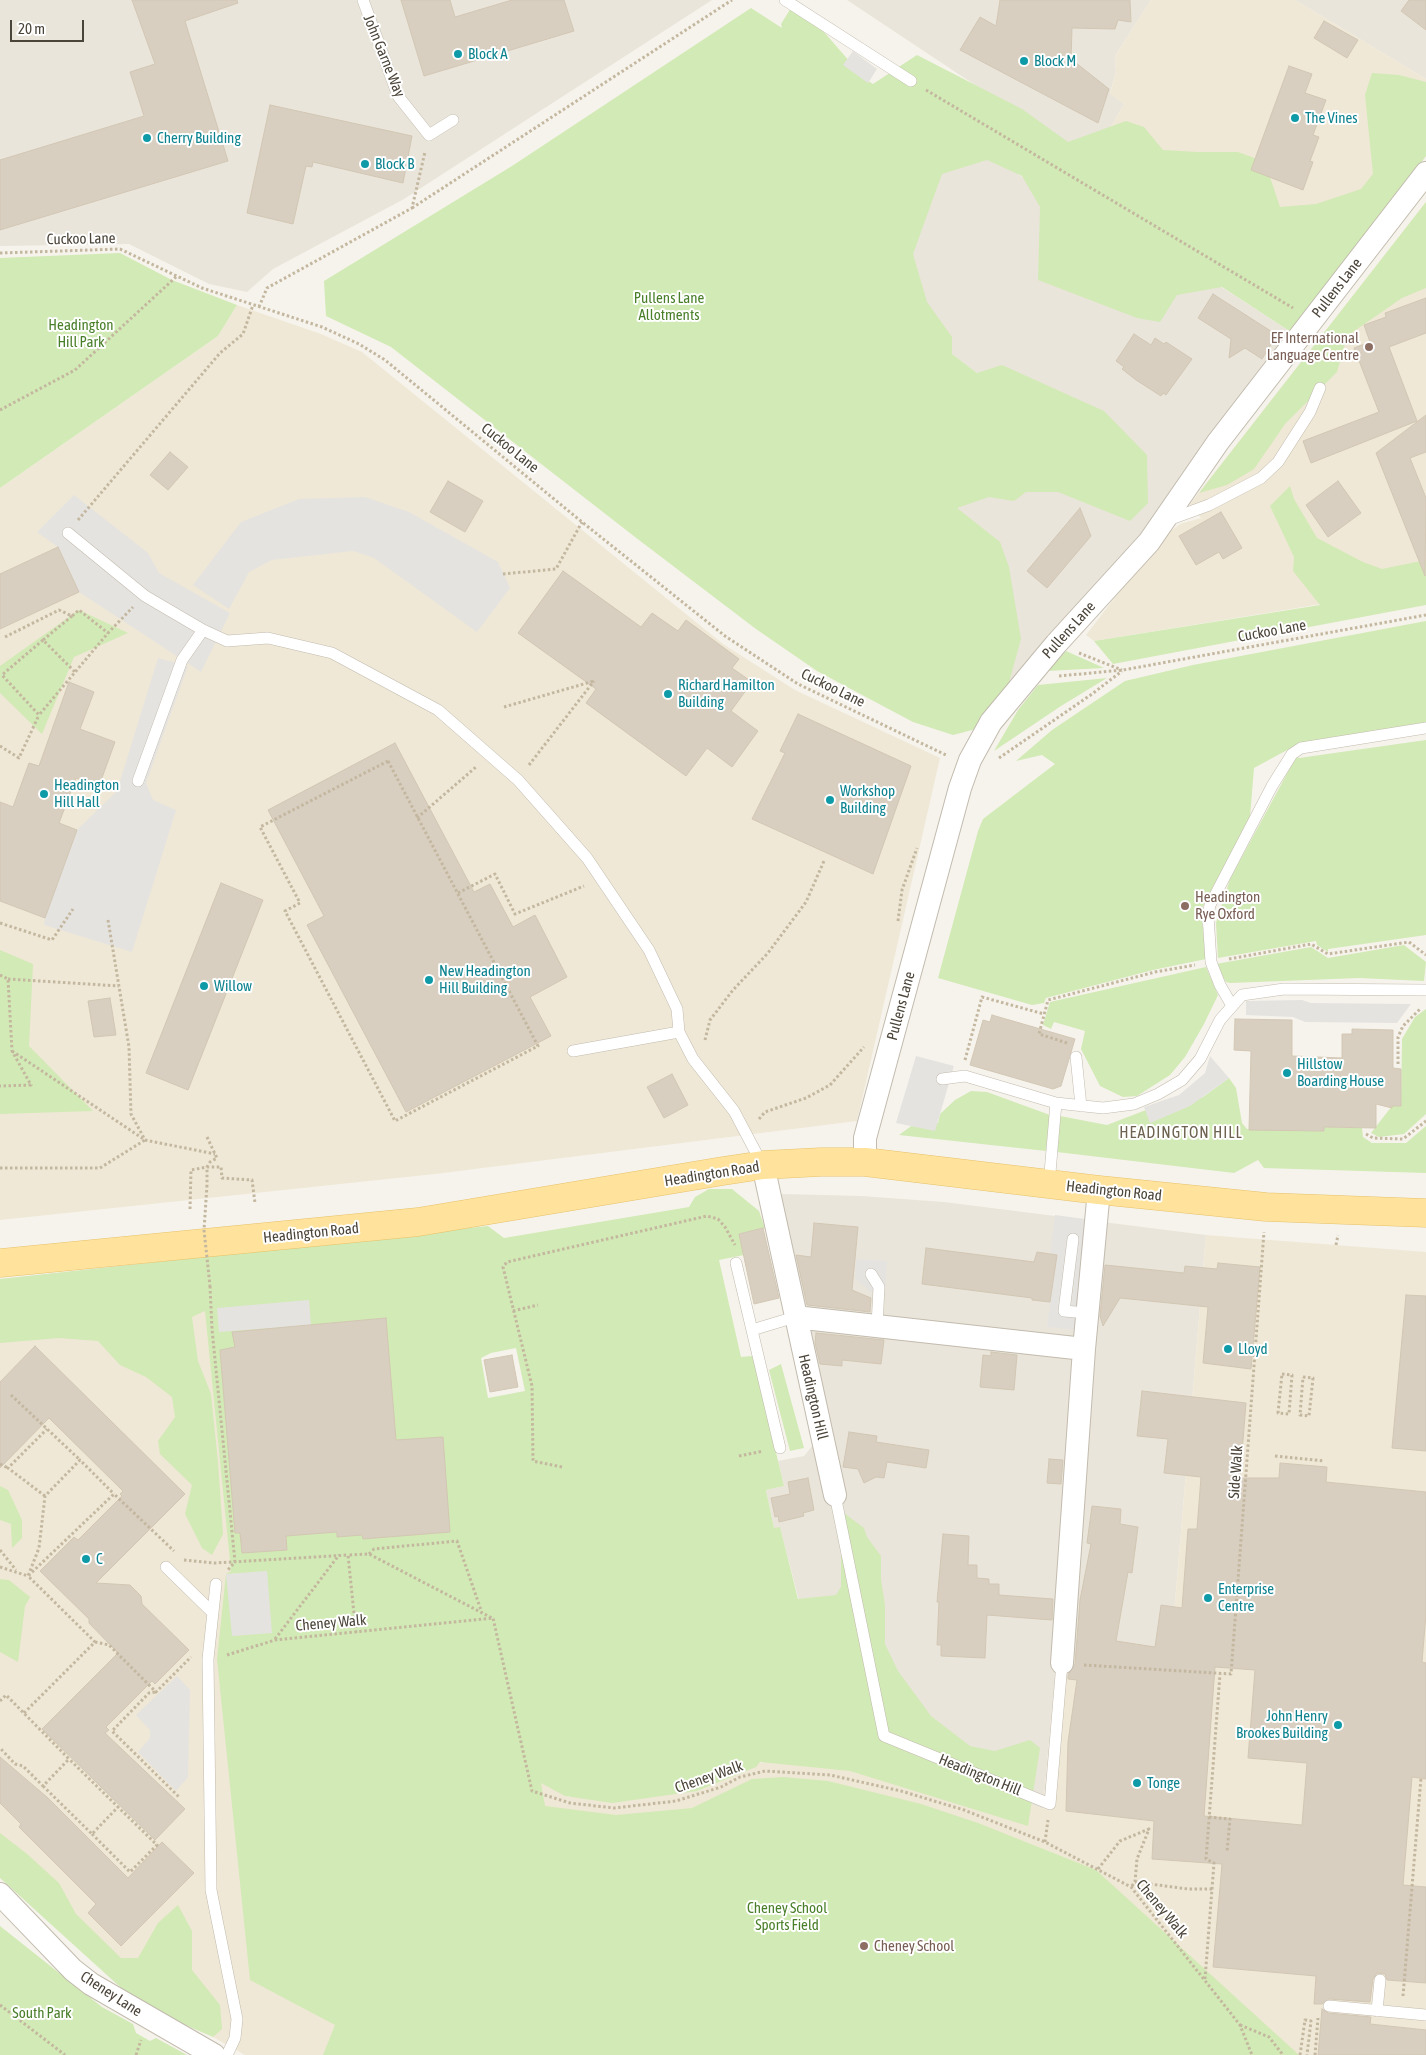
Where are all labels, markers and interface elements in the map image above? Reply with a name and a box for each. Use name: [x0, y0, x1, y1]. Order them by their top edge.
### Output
scale bar: [12, 10, 86, 42]
street label: John Garne Way: [359, 12, 409, 100]
text: 20 m: [18, 20, 45, 37]
place label: Block A: [468, 45, 508, 63]
marker: Block A: [452, 48, 464, 60]
place label: Block M: [1034, 52, 1076, 70]
marker: Block M: [1018, 55, 1030, 67]
place label: The Vines: [1305, 109, 1358, 127]
marker: The Vines: [1289, 112, 1301, 124]
place label: Cherry Building: [157, 129, 241, 147]
marker: Cherry Building: [141, 132, 153, 144]
place label: Block B: [375, 155, 414, 173]
marker: Block B: [359, 158, 371, 170]
street label: Cuckoo Lane: [46, 229, 116, 249]
street label: Pullens Lane: [1308, 255, 1366, 321]
park label: Pullens Lane Allotments: [634, 289, 704, 324]
park label: Headington Hill Park: [48, 316, 114, 351]
place label: EF International Language Centre: [1267, 329, 1359, 364]
marker: EF International Language Centre: [1363, 341, 1375, 353]
street label: Cuckoo Lane: [478, 419, 542, 477]
street label: Pullens Lane: [1039, 598, 1099, 662]
street label: Cuckoo Lane: [1237, 616, 1307, 646]
street label: Cuckoo Lane: [798, 665, 868, 711]
place label: Richard Hamilton Building: [678, 676, 775, 711]
marker: Richard Hamilton Building: [662, 688, 674, 700]
place label: Headington Hill Hall: [54, 776, 119, 811]
place label: Workshop Building: [840, 782, 895, 817]
marker: Headington Hill Hall: [38, 788, 50, 800]
marker: Workshop Building: [824, 794, 836, 806]
place label: Headington Rye Oxford: [1195, 888, 1260, 923]
marker: Headington Rye Oxford: [1179, 900, 1191, 912]
place label: New Headington Hill Building: [439, 962, 531, 997]
street label: Pullens Lane: [883, 970, 919, 1042]
marker: New Headington Hill Building: [423, 974, 435, 986]
place label: Willow: [214, 977, 252, 995]
marker: Willow: [198, 980, 210, 992]
place label: Hillstow Boarding House: [1297, 1055, 1384, 1090]
marker: Hillstow Boarding House: [1281, 1067, 1293, 1079]
district label: HEADINGTON HILL: [1117, 1123, 1245, 1143]
street label: Headington Road: [663, 1158, 761, 1190]
street label: Headington Road: [1065, 1177, 1163, 1205]
street label: Headington Road: [262, 1219, 360, 1247]
place label: Lloyd: [1238, 1340, 1268, 1358]
marker: Lloyd: [1222, 1343, 1234, 1355]
street label: Headington Hill: [794, 1352, 832, 1442]
street label: Side Walk: [1225, 1445, 1247, 1499]
place label: C: [96, 1550, 103, 1568]
marker: C: [80, 1553, 92, 1565]
place label: Enterprise Centre: [1218, 1580, 1274, 1615]
marker: Enterprise Centre: [1202, 1592, 1214, 1604]
street label: Cheney Walk: [295, 1611, 367, 1635]
place label: John Henry Brookes Building: [1236, 1707, 1328, 1742]
marker: John Henry Brookes Building: [1332, 1719, 1344, 1731]
street label: Headington Hill: [936, 1750, 1024, 1800]
street label: Cheney Walk: [673, 1757, 745, 1797]
place label: Tonge: [1147, 1774, 1180, 1792]
marker: Tonge: [1131, 1777, 1143, 1789]
street label: Cheney Walk: [1132, 1876, 1192, 1942]
park label: Cheney School Sports Field: [747, 1899, 827, 1934]
place label: Cheney School: [874, 1937, 954, 1955]
marker: Cheney School: [858, 1940, 870, 1952]
street label: Cheney Lane: [77, 1967, 145, 2021]
park label: South Park: [12, 2004, 72, 2022]

